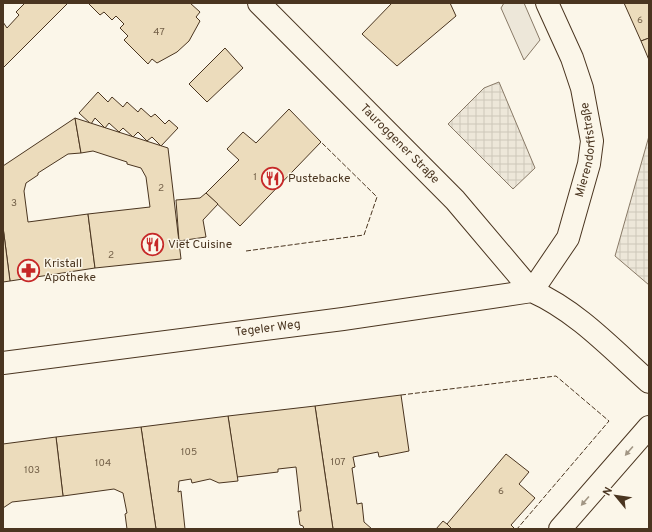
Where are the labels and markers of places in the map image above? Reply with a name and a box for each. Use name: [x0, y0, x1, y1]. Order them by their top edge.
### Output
restaurant icon: Pustebacke: [260, 166, 286, 192]
place label: Pustebacke: [288, 171, 350, 187]
restaurant icon: Viet Cuisine: [139, 232, 165, 258]
place label: Viet Cuisine: [168, 237, 232, 253]
place label: Kristall Apotheke: [44, 256, 96, 286]
pharmacy icon: Kristall Apotheke: [16, 258, 42, 284]

